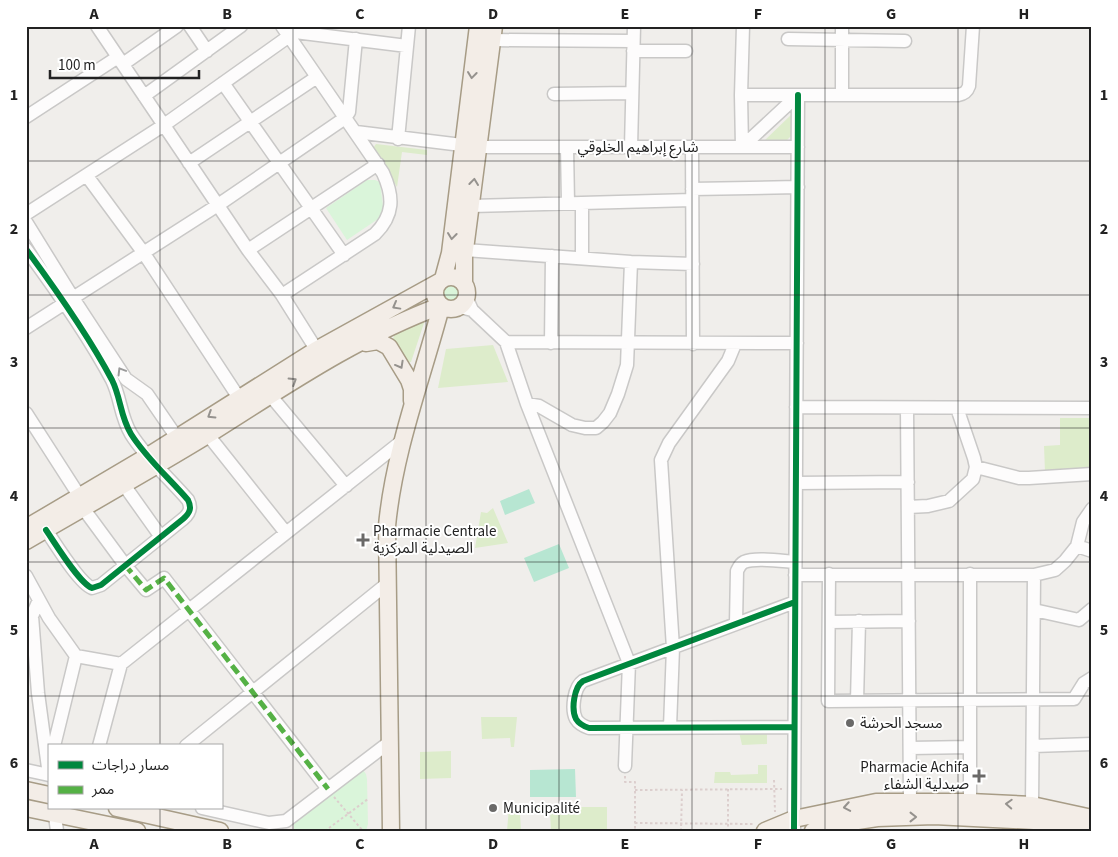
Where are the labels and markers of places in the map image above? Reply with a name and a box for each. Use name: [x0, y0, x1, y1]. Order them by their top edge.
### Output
place label: Pharmacie Centrale الصيدلية المركزية: [373, 521, 496, 559]
marker: Pharmacie Centrale الصيدلية المركزية: [357, 534, 369, 546]
place label: مسجد الحرشة: [860, 713, 943, 734]
marker: مسجد الحرشة: [844, 717, 856, 729]
place label: Pharmacie Achifa صيدلية الشفاء: [860, 757, 969, 795]
marker: Pharmacie Achifa صيدلية الشفاء: [973, 770, 985, 782]
place label: Municipalité: [503, 798, 580, 819]
marker: Municipalité: [487, 802, 499, 814]

